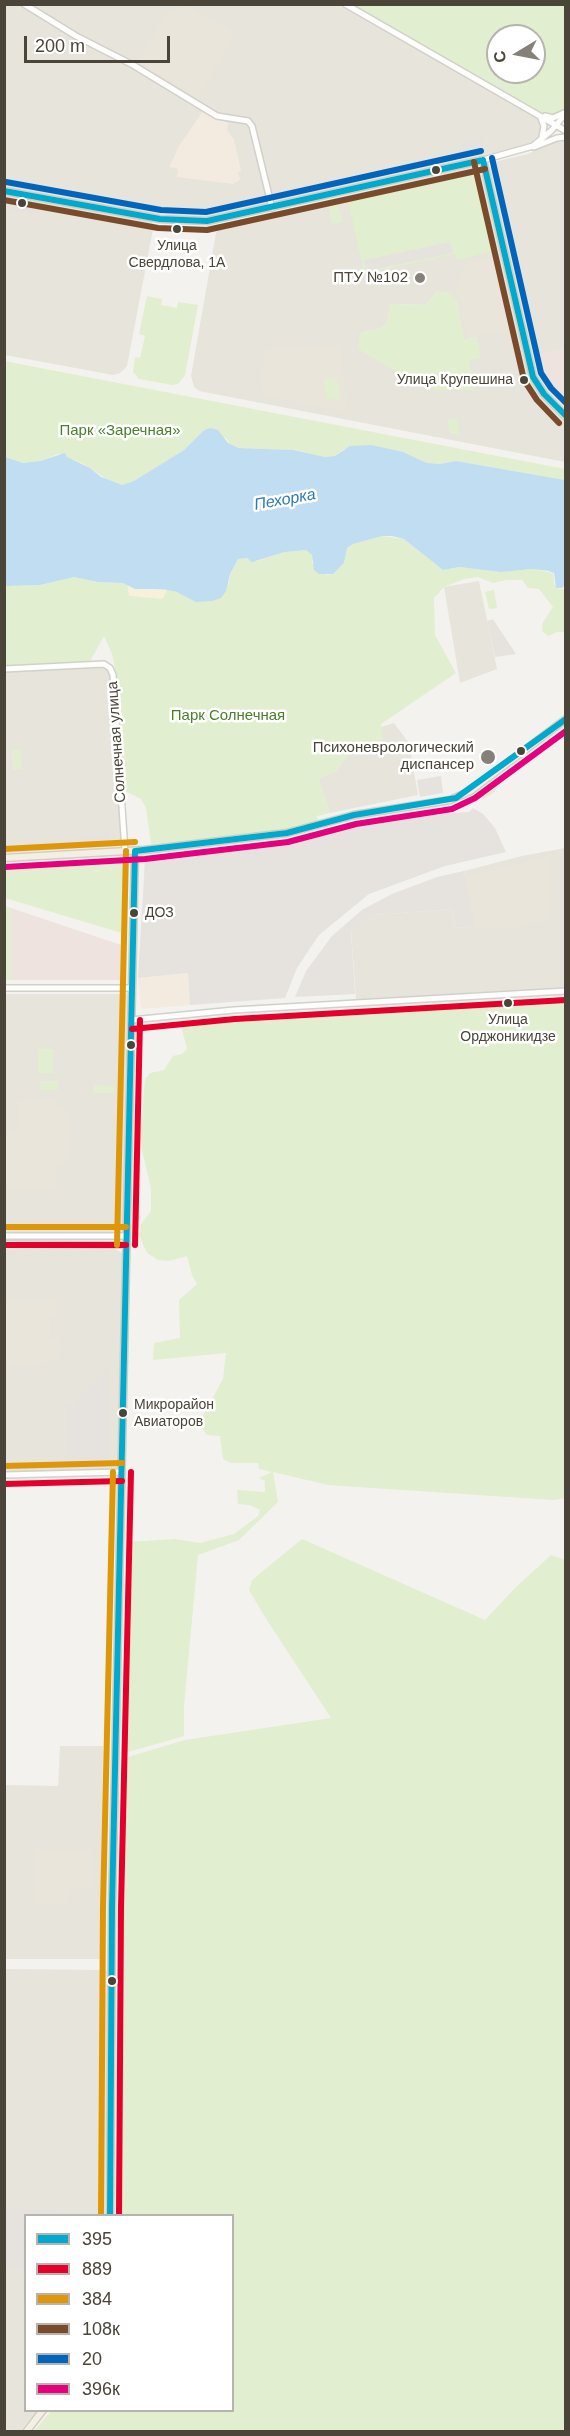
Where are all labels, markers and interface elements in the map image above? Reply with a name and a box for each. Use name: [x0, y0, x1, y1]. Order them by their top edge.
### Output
scale bar: [27, 24, 172, 62]
north arrow: [486, 24, 546, 84]
text: 200 m: [35, 36, 85, 56]
text: С: [490, 50, 509, 64]
unlabelled marker: [430, 164, 442, 176]
unlabelled marker: [16, 197, 28, 209]
marker: Улица Свердлова, 1А: [171, 223, 183, 235]
place label: Улица Свердлова, 1А: [129, 238, 225, 270]
place label: ПТУ №102: [333, 269, 408, 287]
marker: ПТУ №102: [413, 271, 427, 285]
place label: Улица Крупешина: [397, 372, 513, 388]
marker: Улица Крупешина: [518, 374, 530, 386]
park label: Парк «Заречная»: [59, 422, 181, 440]
water label: Пехорка: [253, 485, 317, 515]
street label: Солнечная улица: [104, 681, 130, 803]
park label: Парк Солнечная: [171, 707, 285, 725]
place label: Психоневрологический диспансер: [313, 739, 474, 774]
unlabelled marker: [515, 745, 527, 757]
marker: Психоневрологический диспансер: [479, 748, 497, 766]
place label: ДОЗ: [145, 905, 174, 921]
marker: ДОЗ: [128, 907, 140, 919]
marker: Улица Орджоникидзе: [502, 997, 514, 1009]
place label: Улица Орджоникидзе: [460, 1012, 556, 1044]
unlabelled marker: [125, 1039, 137, 1051]
place label: Микрорайон Авиаторов: [134, 1397, 214, 1430]
marker: Микрорайон Авиаторов: [117, 1407, 129, 1419]
unlabelled marker: [106, 1975, 118, 1987]
legend: [24, 2214, 234, 2412]
text: 395: [82, 2229, 112, 2249]
text: 889: [82, 2259, 112, 2279]
text: 384: [82, 2289, 112, 2309]
text: 108к: [82, 2319, 120, 2339]
text: 20: [82, 2349, 102, 2369]
text: 396к: [82, 2379, 120, 2399]

